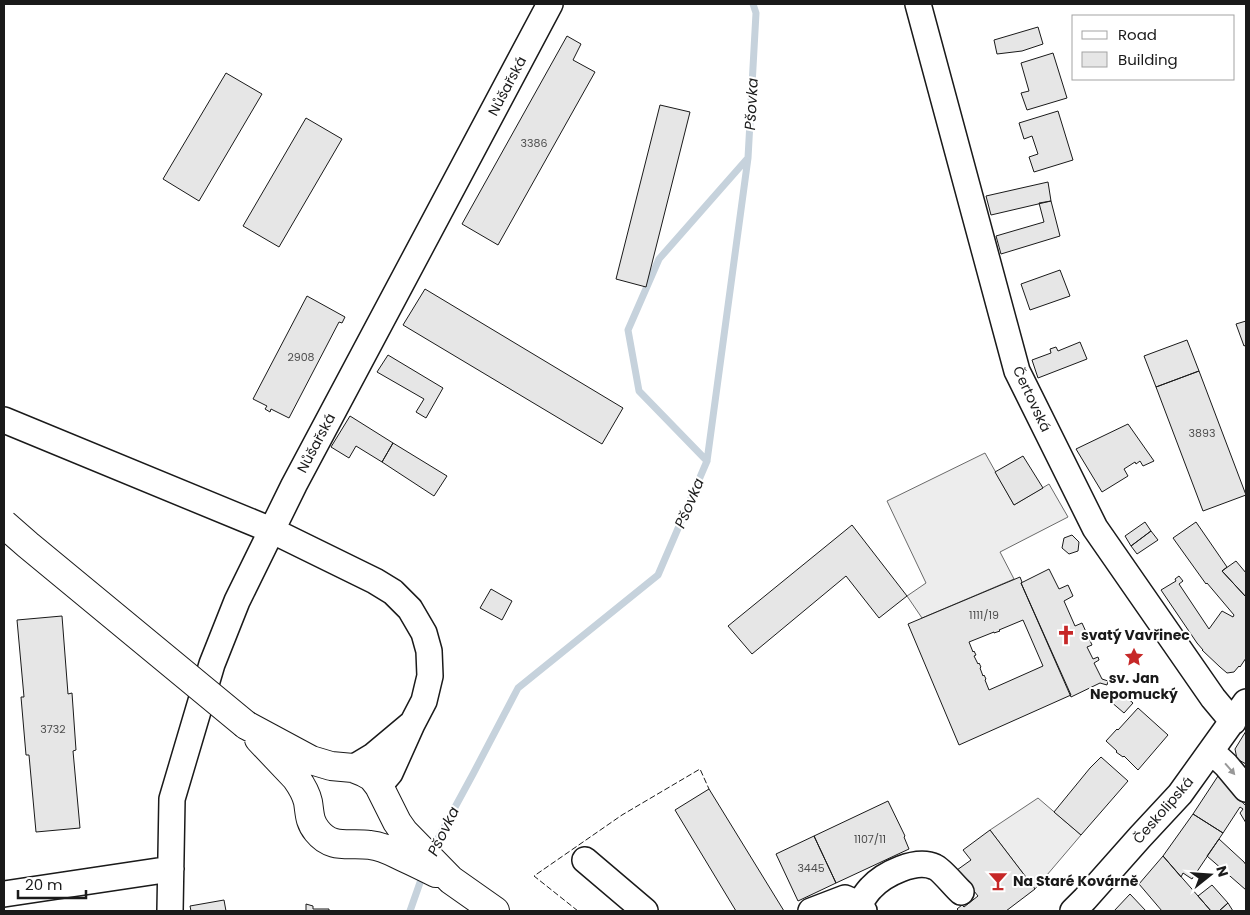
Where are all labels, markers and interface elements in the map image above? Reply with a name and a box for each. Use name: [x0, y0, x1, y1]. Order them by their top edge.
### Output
legend: [1072, 15, 1235, 80]
text: Road: [1118, 24, 1157, 45]
text: Building: [1118, 49, 1178, 70]
street label: Nůšařská: [483, 53, 531, 119]
water label: Pšovka: [739, 77, 763, 131]
house number: 3386: [521, 135, 547, 151]
house number: 2908: [287, 349, 315, 365]
street label: Čertovská: [1008, 363, 1056, 435]
street label: Nůšařská: [292, 410, 340, 476]
house number: 3893: [1189, 425, 1215, 441]
water label: Pšovka: [669, 475, 709, 531]
house number: 1111/19: [969, 607, 999, 623]
church icon: svatý Vavřinec: [1055, 624, 1077, 646]
place label: svatý Vavřinec: [1081, 625, 1190, 645]
place icon: sv. Jan Nepomucký: [1123, 646, 1145, 668]
place label: sv. Jan Nepomucký: [1090, 668, 1178, 704]
house number: 3732: [40, 721, 66, 737]
one-way arrow: [1224, 763, 1235, 776]
street label: Českolipská: [1128, 772, 1198, 848]
water label: Pšovka: [422, 803, 464, 859]
house number: 1107/11: [854, 831, 886, 847]
north arrow: [1185, 850, 1235, 900]
house number: 3445: [797, 860, 825, 876]
text: N: [1211, 863, 1234, 879]
scale bar: [18, 868, 85, 900]
bar icon: Na Staré Kovárně: [987, 870, 1009, 892]
place label: Na Staré Kovárně: [1013, 871, 1139, 891]
text: 20 m: [25, 874, 63, 895]

